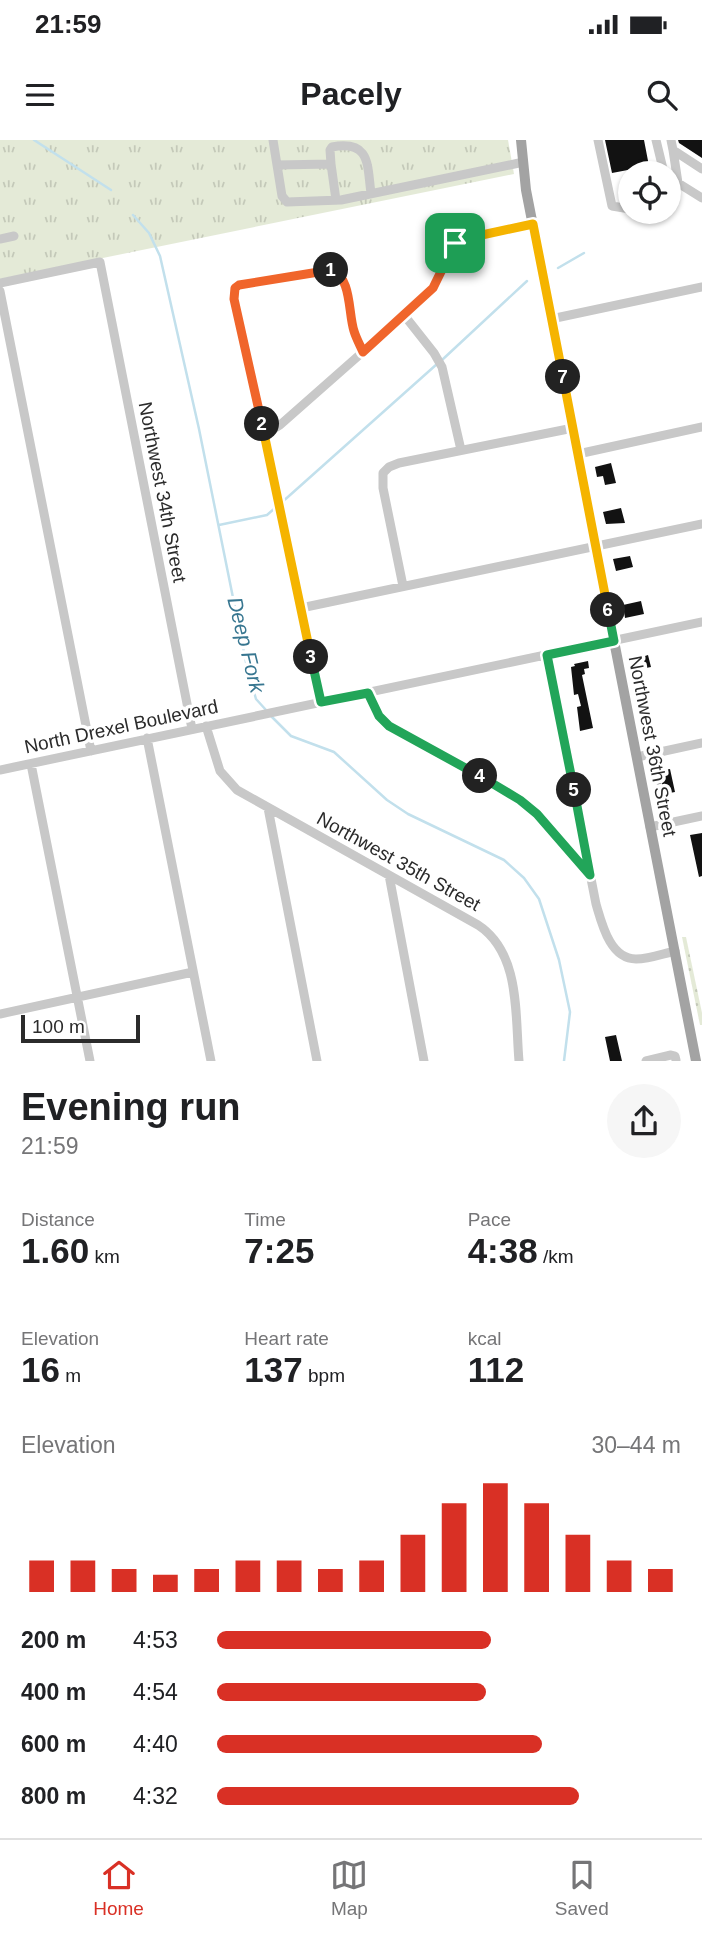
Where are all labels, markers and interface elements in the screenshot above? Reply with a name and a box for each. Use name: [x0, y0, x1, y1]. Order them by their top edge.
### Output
text: 21:59: [35, 9, 102, 39]
icon: menu: [21, 76, 59, 114]
text: Pacely: [300, 76, 402, 112]
icon: search: [643, 76, 681, 114]
map controls: [618, 161, 681, 224]
button: locate: [618, 161, 681, 224]
pin: [425, 213, 485, 273]
icon: arrive: [436, 224, 474, 262]
pin: 1: [314, 253, 348, 288]
text: 1: [325, 259, 336, 280]
pin: 7: [546, 359, 580, 394]
text: 7: [557, 366, 568, 387]
street label: Northwest 34th Street: [135, 400, 190, 585]
pin: 2: [244, 406, 280, 442]
text: 2: [256, 413, 267, 434]
pin: 6: [590, 592, 626, 628]
water label: Deep Fork: [223, 595, 270, 697]
text: 6: [602, 599, 613, 620]
pin: 3: [294, 640, 328, 674]
text: 3: [305, 646, 316, 667]
street label: Northwest 36th Street: [625, 654, 680, 839]
street label: North Drexel Boulevard: [22, 696, 220, 757]
pin: 4: [462, 758, 498, 794]
text: 4: [474, 765, 485, 786]
pin: 5: [556, 772, 592, 808]
text: 5: [568, 779, 579, 800]
street label: Northwest 35th Street: [313, 808, 485, 916]
scale bar: [21, 1012, 140, 1044]
text: 100 m: [32, 1016, 85, 1037]
button: share: [607, 1084, 681, 1158]
text: Evening run: [21, 1086, 241, 1128]
text: 21:59: [21, 1133, 79, 1159]
text: Distance: [21, 1209, 95, 1230]
text: Time: [244, 1209, 286, 1230]
text: Pace: [468, 1209, 511, 1230]
text: 1.60: [21, 1231, 89, 1270]
text: 7:25: [244, 1231, 314, 1270]
text: 4:38: [468, 1231, 538, 1270]
text: km: [89, 1246, 120, 1267]
text: /km: [538, 1246, 574, 1267]
text: Elevation: [21, 1328, 99, 1349]
text: Heart rate: [244, 1328, 329, 1349]
text: kcal: [468, 1328, 501, 1349]
text: 16: [21, 1350, 60, 1389]
text: 137: [244, 1350, 303, 1389]
text: 112: [468, 1350, 524, 1389]
text: m: [60, 1365, 81, 1386]
text: bpm: [303, 1365, 345, 1386]
text: Elevation: [21, 1432, 116, 1458]
text: 30–44 m: [591, 1432, 681, 1458]
text: 200 m: [21, 1627, 86, 1653]
text: 4:53: [133, 1627, 178, 1653]
text: 400 m: [21, 1679, 86, 1705]
text: 4:54: [133, 1679, 178, 1705]
text: 600 m: [21, 1731, 86, 1757]
text: 4:40: [133, 1731, 178, 1757]
text: 800 m: [21, 1783, 86, 1809]
text: 4:32: [133, 1783, 178, 1809]
tab: Home: [93, 1856, 144, 1920]
tab: Map: [330, 1856, 368, 1920]
tab: Saved: [555, 1856, 609, 1920]

